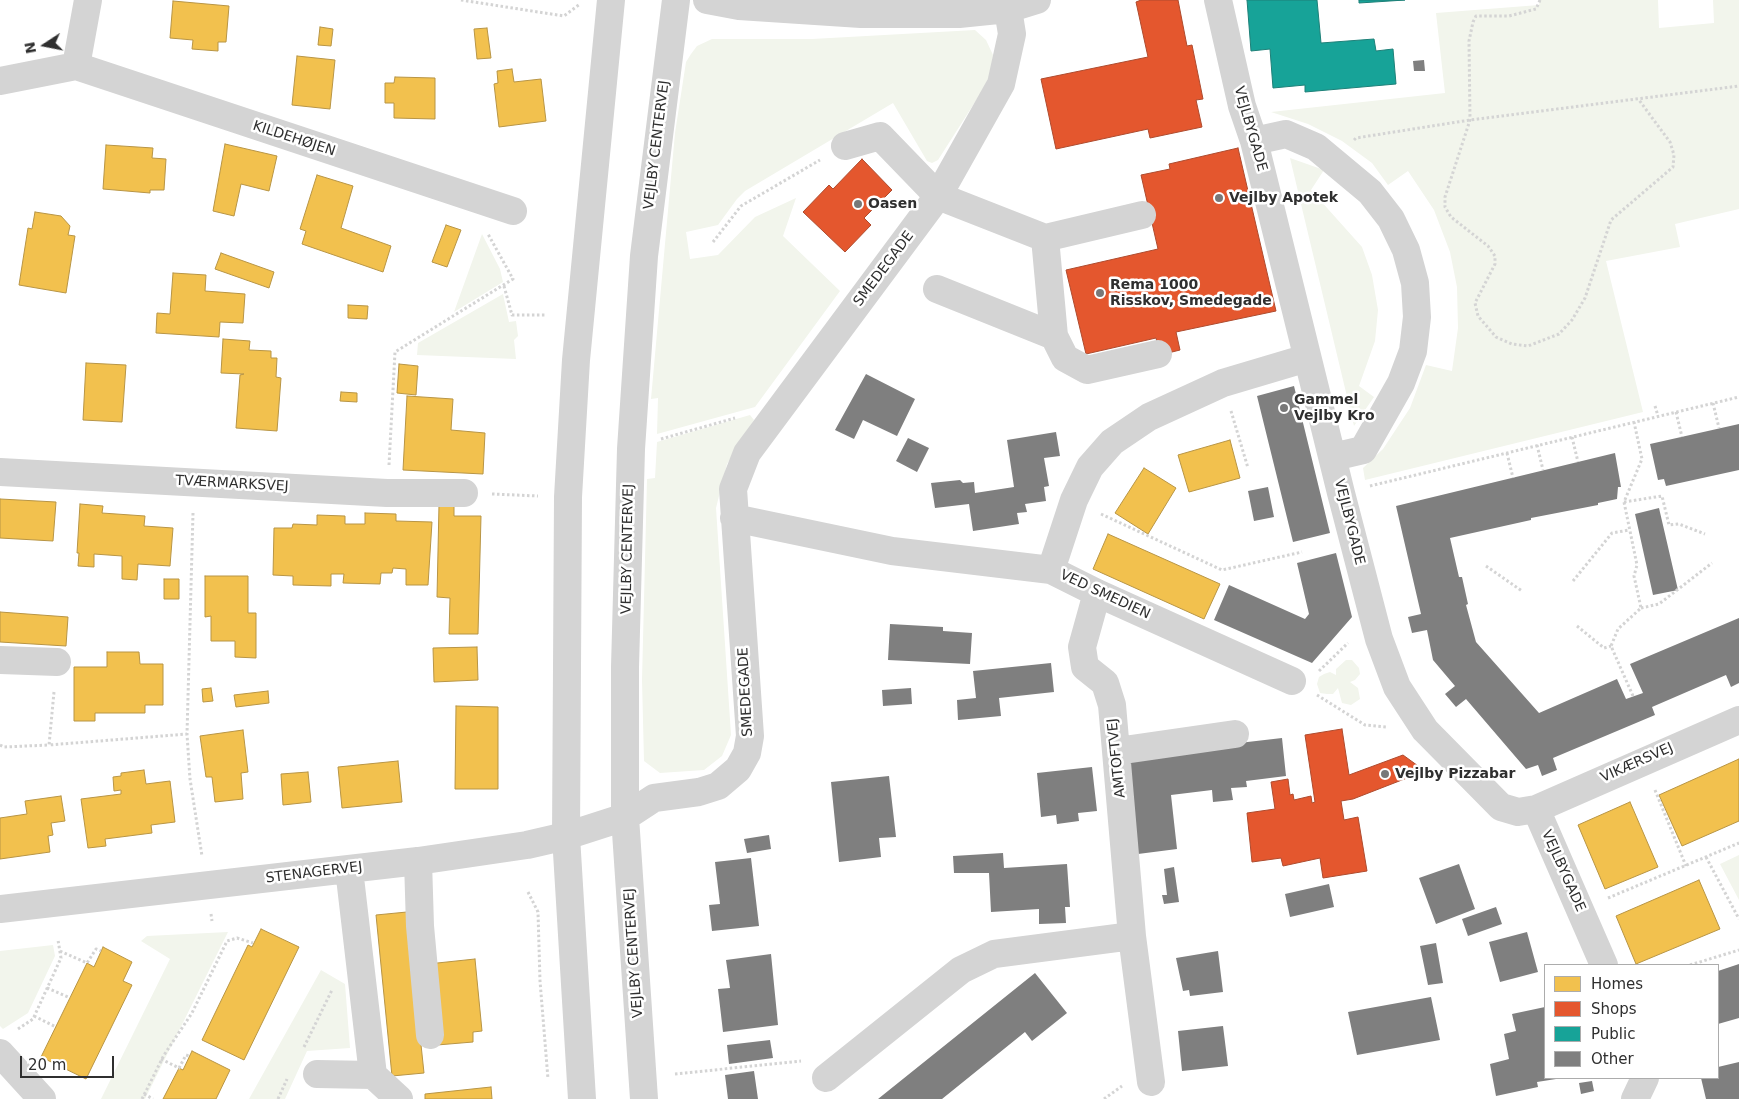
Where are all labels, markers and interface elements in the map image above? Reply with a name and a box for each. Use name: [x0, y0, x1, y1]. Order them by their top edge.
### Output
north arrow: [20, 20, 70, 70]
text: N: [21, 41, 39, 55]
street label: VEJLBY CENTERVEJ: [641, 79, 673, 211]
street label: VEJLBYGADE: [1230, 84, 1270, 174]
street label: KILDEHØJEN: [251, 118, 337, 160]
place label: Vejlby Apotek: [1229, 190, 1338, 206]
marker: Vejlby Apotek: [1213, 192, 1225, 204]
place label: Oasen: [868, 196, 917, 212]
marker: Oasen: [852, 198, 864, 210]
street label: SMEDEGADE: [850, 228, 918, 310]
place label: Rema 1000 Risskov, Smedegade: [1110, 277, 1272, 310]
marker: Rema 1000 Risskov, Smedegade: [1094, 287, 1106, 299]
place label: Gammel Vejlby Kro: [1294, 392, 1375, 424]
marker: Gammel Vejlby Kro: [1278, 402, 1290, 414]
street label: TVÆRMARKSVEJ: [175, 473, 289, 495]
street label: VEJLBYGADE: [1330, 477, 1368, 567]
street label: VEJLBY CENTERVEJ: [618, 484, 638, 614]
street label: VED SMEDIEN: [1057, 567, 1153, 623]
street label: SMEDEGADE: [735, 647, 757, 737]
street label: AMTOFTVEJ: [1104, 717, 1130, 799]
street label: VIKÆRSVEJ: [1598, 740, 1676, 786]
place label: Vejlby Pizzabar: [1395, 766, 1515, 782]
marker: Vejlby Pizzabar: [1379, 768, 1391, 780]
street label: VEJLBYGADE: [1537, 827, 1589, 915]
street label: STENAGERVEJ: [265, 859, 363, 887]
street label: VEJLBY CENTERVEJ: [621, 887, 647, 1019]
legend: [1544, 964, 1719, 1079]
text: Homes: [1591, 975, 1643, 993]
text: Shops: [1591, 1000, 1637, 1018]
text: Public: [1591, 1025, 1635, 1043]
scale bar: [22, 1046, 116, 1078]
text: Other: [1591, 1050, 1634, 1068]
text: 20 m: [28, 1056, 66, 1074]

